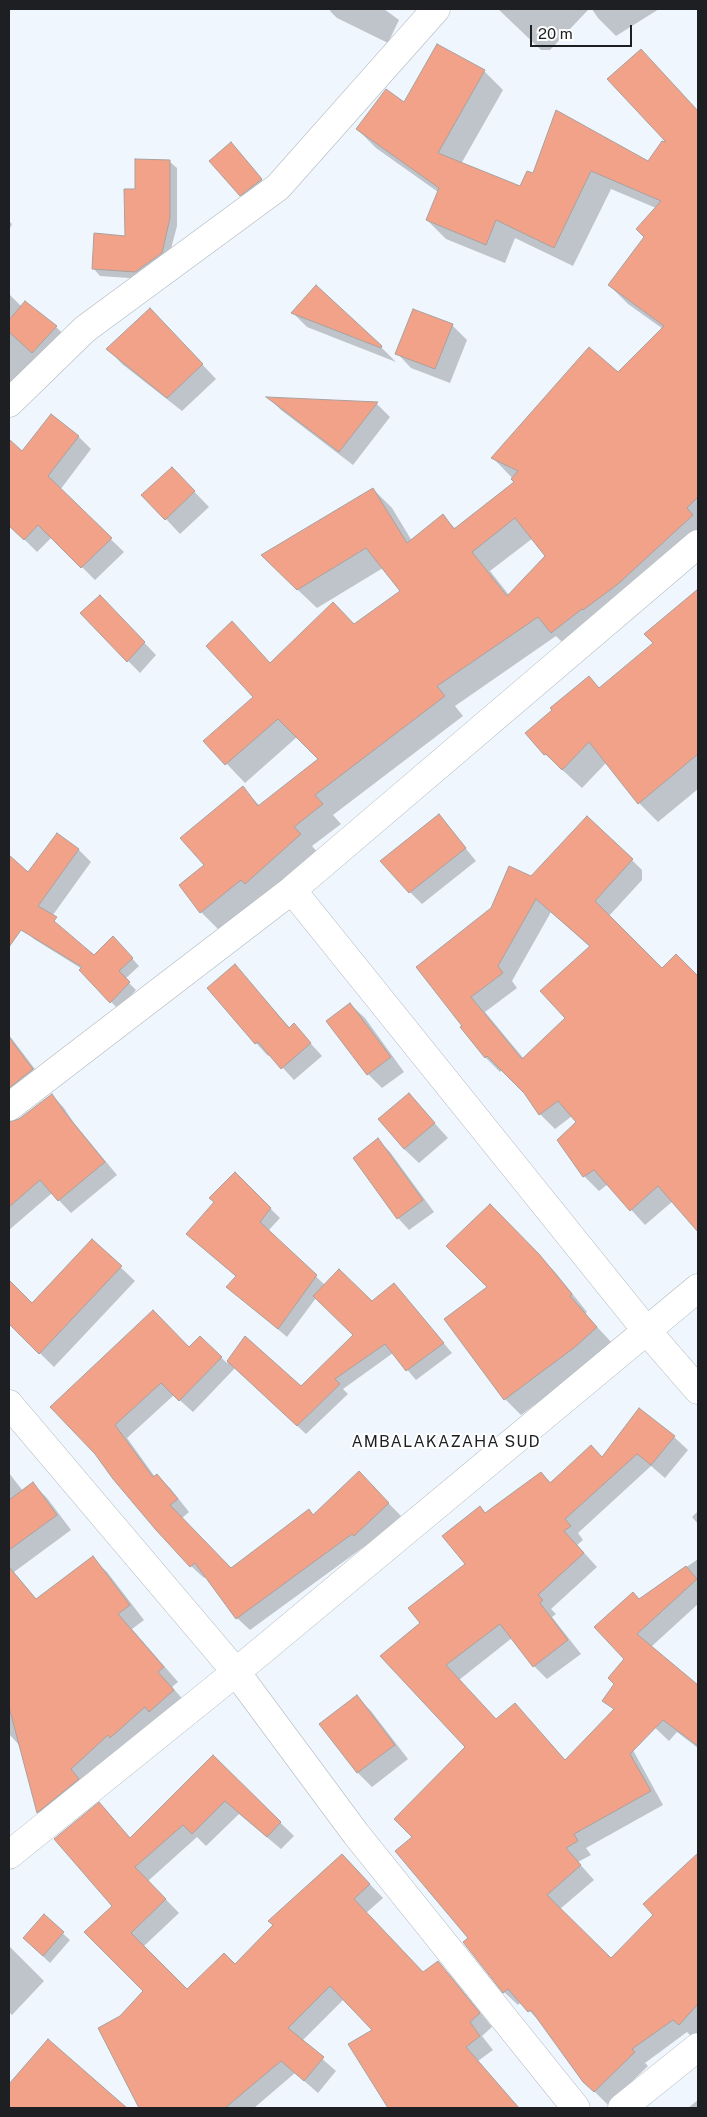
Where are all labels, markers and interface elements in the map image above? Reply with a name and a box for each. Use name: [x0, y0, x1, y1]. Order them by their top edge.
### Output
scale bar: [532, 15, 634, 47]
text: 20 m: [538, 25, 573, 42]
district label: AMBALAKAZAHA SUD: [349, 1432, 543, 1452]

